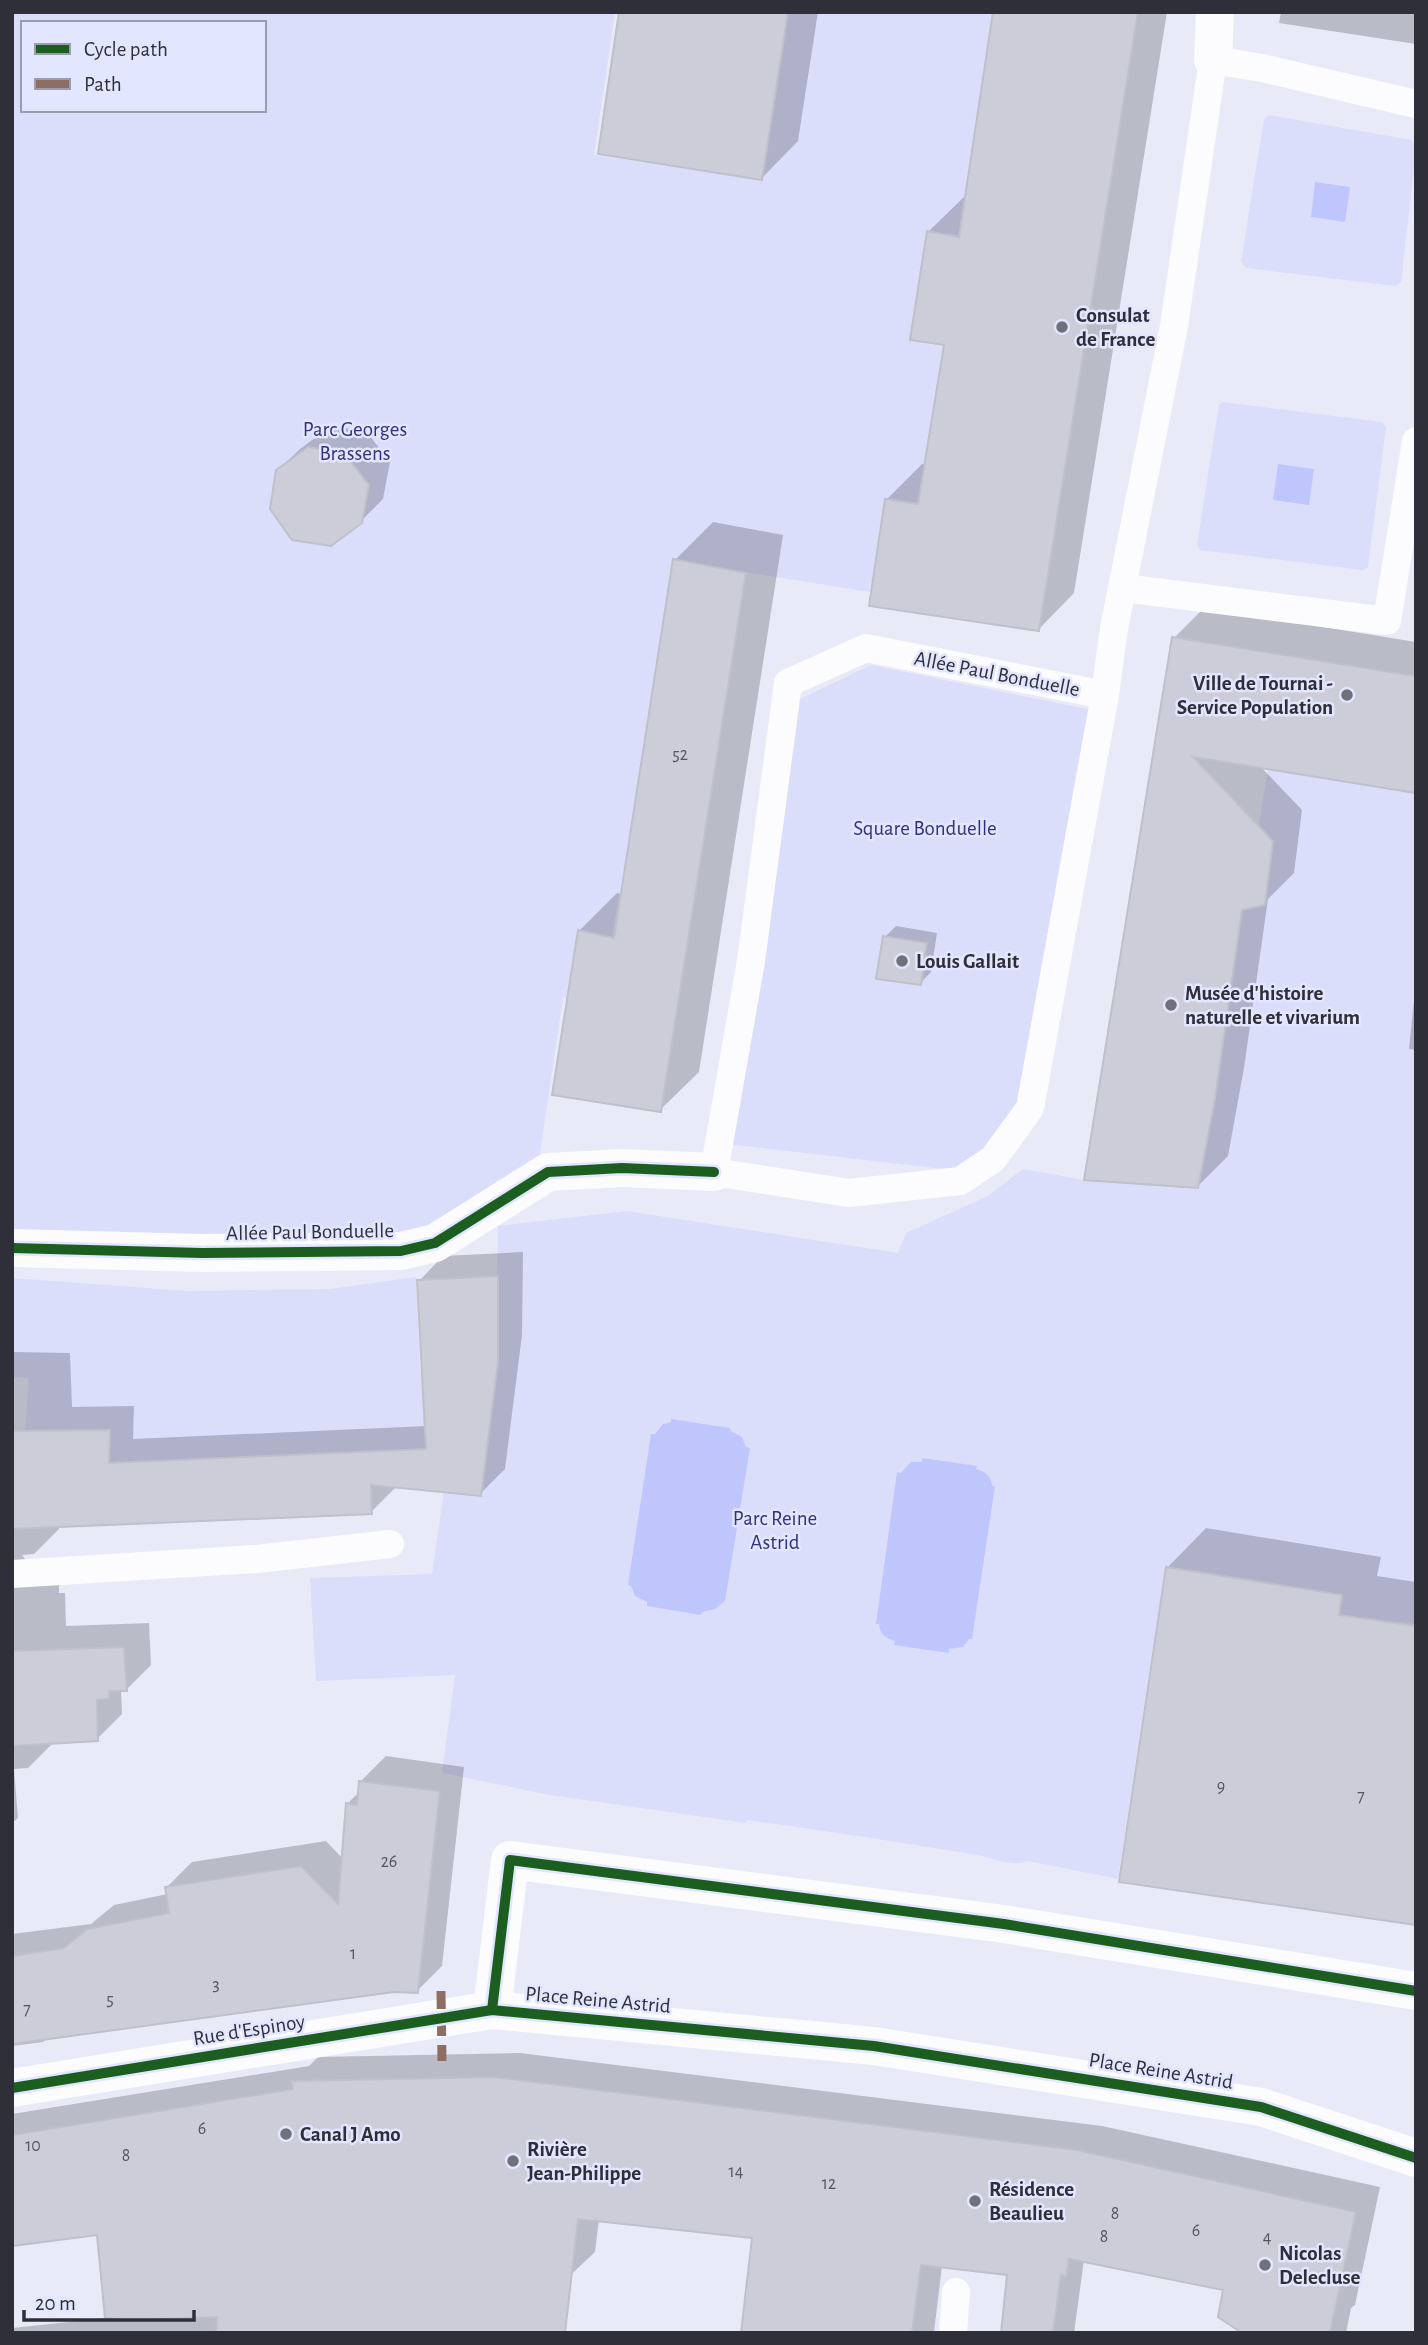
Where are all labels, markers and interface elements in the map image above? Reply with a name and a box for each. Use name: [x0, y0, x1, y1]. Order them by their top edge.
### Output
legend: [21, 21, 266, 112]
text: Cycle path: [84, 39, 168, 60]
text: Path: [84, 74, 122, 95]
place label: Consulat de France: [1076, 305, 1155, 350]
marker: Consulat de France: [1054, 319, 1070, 335]
park label: Parc Georges Brassens: [303, 419, 407, 464]
street label: Allée Paul Bonduelle: [912, 648, 1082, 700]
place label: Ville de Tournai - Service Population: [1177, 673, 1333, 718]
marker: Ville de Tournai - Service Population: [1339, 687, 1355, 703]
house number: 52: [672, 746, 688, 764]
park label: Square Bonduelle: [853, 818, 997, 839]
place label: Louis Gallait: [916, 951, 1019, 972]
marker: Louis Gallait: [894, 953, 910, 969]
place label: Musée d'histoire naturelle et vivarium: [1185, 983, 1360, 1028]
marker: Musée d'histoire naturelle et vivarium: [1163, 997, 1179, 1013]
street label: Allée Paul Bonduelle: [226, 1220, 394, 1244]
park label: Parc Reine Astrid: [733, 1508, 817, 1553]
house number: 9: [1217, 1778, 1225, 1796]
house number: 7: [1357, 1788, 1365, 1806]
house number: 26: [381, 1853, 397, 1871]
house number: 1: [350, 1945, 356, 1963]
house number: 3: [212, 1976, 220, 1994]
street label: Place Reine Astrid: [524, 1983, 672, 2017]
house number: 5: [106, 1991, 114, 2009]
house number: 7: [23, 2001, 31, 2019]
street label: Rue d'Espinoy: [192, 2011, 306, 2049]
street label: Place Reine Astrid: [1087, 2049, 1235, 2093]
house number: 6: [198, 2120, 206, 2138]
place label: Canal J Amo: [300, 2124, 401, 2145]
marker: Canal J Amo: [278, 2126, 294, 2142]
house number: 10: [25, 2137, 41, 2155]
place label: Rivière Jean-Philippe: [527, 2139, 641, 2184]
house number: 8: [122, 2147, 130, 2165]
marker: Rivière Jean-Philippe: [505, 2153, 521, 2169]
house number: 14: [729, 2163, 744, 2181]
house number: 12: [822, 2175, 836, 2193]
place label: Résidence Beaulieu: [989, 2179, 1074, 2224]
marker: Résidence Beaulieu: [967, 2193, 983, 2209]
house number: 8: [1111, 2205, 1119, 2223]
house number: 6: [1192, 2222, 1200, 2240]
house number: 8: [1100, 2228, 1108, 2246]
house number: 4: [1263, 2229, 1272, 2247]
place label: Nicolas Delecluse: [1279, 2243, 1360, 2288]
marker: Nicolas Delecluse: [1257, 2257, 1273, 2273]
scale bar: [24, 2278, 194, 2322]
text: 20 m: [35, 2293, 76, 2314]

